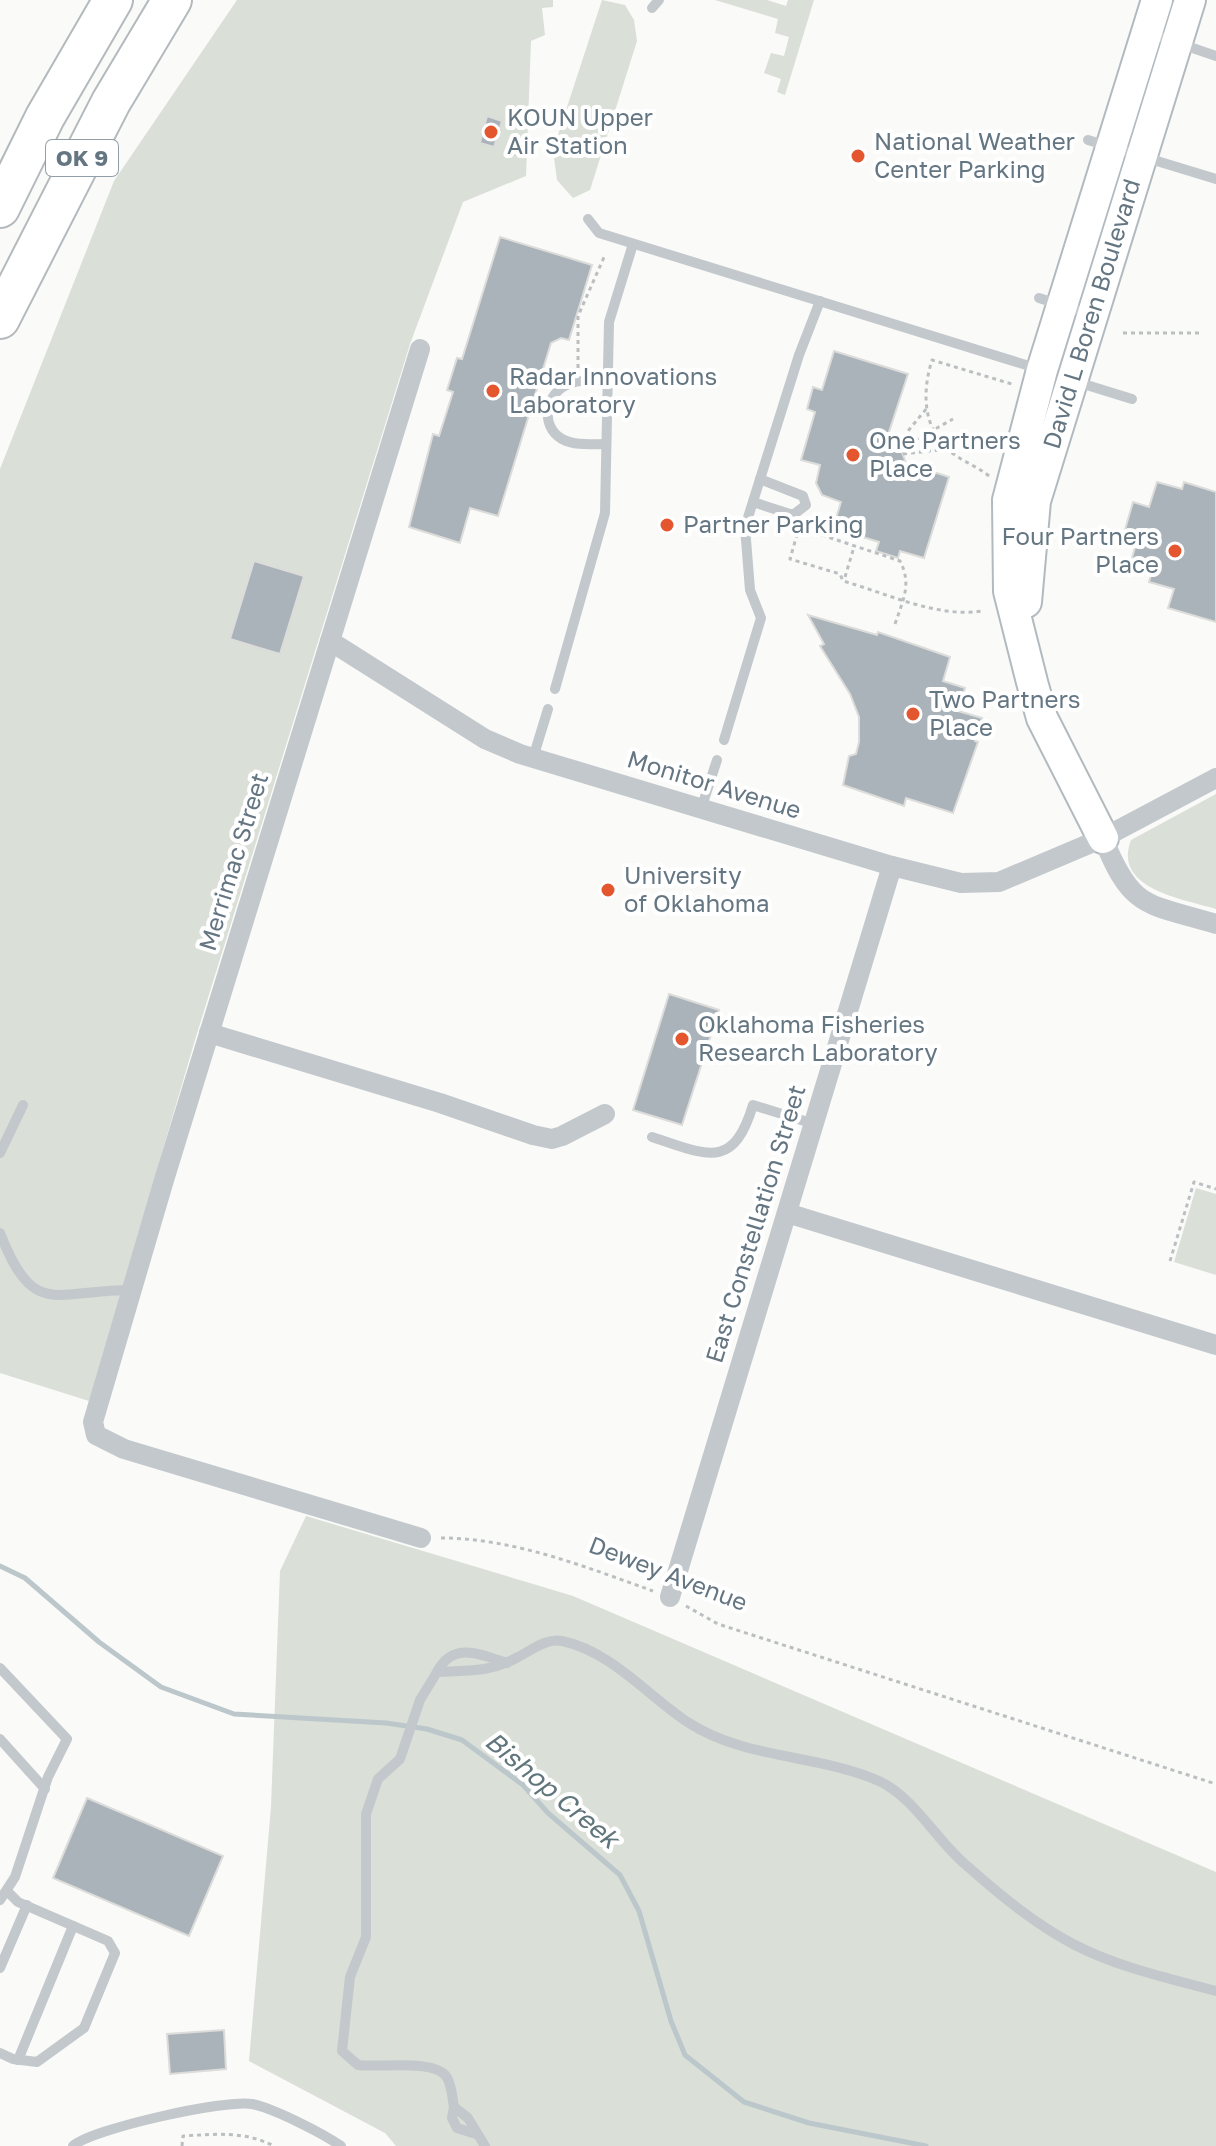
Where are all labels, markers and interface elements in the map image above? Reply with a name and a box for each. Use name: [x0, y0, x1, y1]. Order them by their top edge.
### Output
place label: KOUN Upper Air Station: [507, 102, 653, 159]
marker: KOUN Upper Air Station: [482, 123, 500, 141]
place label: National Weather Center Parking: [874, 126, 1075, 183]
road number: OK 9: [46, 140, 118, 176]
marker: National Weather Center Parking: [849, 147, 867, 165]
street label: David L Boren Boulevard: [1036, 175, 1145, 452]
place label: Radar Innovations Laboratory: [509, 361, 717, 418]
marker: Radar Innovations Laboratory: [484, 382, 502, 400]
place label: One Partners Place: [869, 425, 1021, 482]
marker: One Partners Place: [844, 446, 862, 464]
place label: Partner Parking: [683, 509, 863, 538]
marker: Partner Parking: [658, 516, 676, 534]
place label: Four Partners Place: [1001, 521, 1159, 578]
marker: Four Partners Place: [1166, 542, 1184, 560]
place label: Two Partners Place: [929, 684, 1081, 741]
marker: Two Partners Place: [904, 705, 922, 723]
street label: Monitor Avenue: [624, 743, 805, 824]
street label: Merrimac Street: [192, 769, 273, 954]
place label: University of Oklahoma: [624, 860, 769, 917]
marker: University of Oklahoma: [599, 881, 617, 899]
place label: Oklahoma Fisheries Research Laboratory: [698, 1009, 938, 1066]
marker: Oklahoma Fisheries Research Laboratory: [673, 1030, 691, 1048]
street label: East Constellation Street: [698, 1081, 811, 1366]
street label: Dewey Avenue: [585, 1529, 752, 1616]
water label: Bishop Creek: [479, 1725, 627, 1856]

